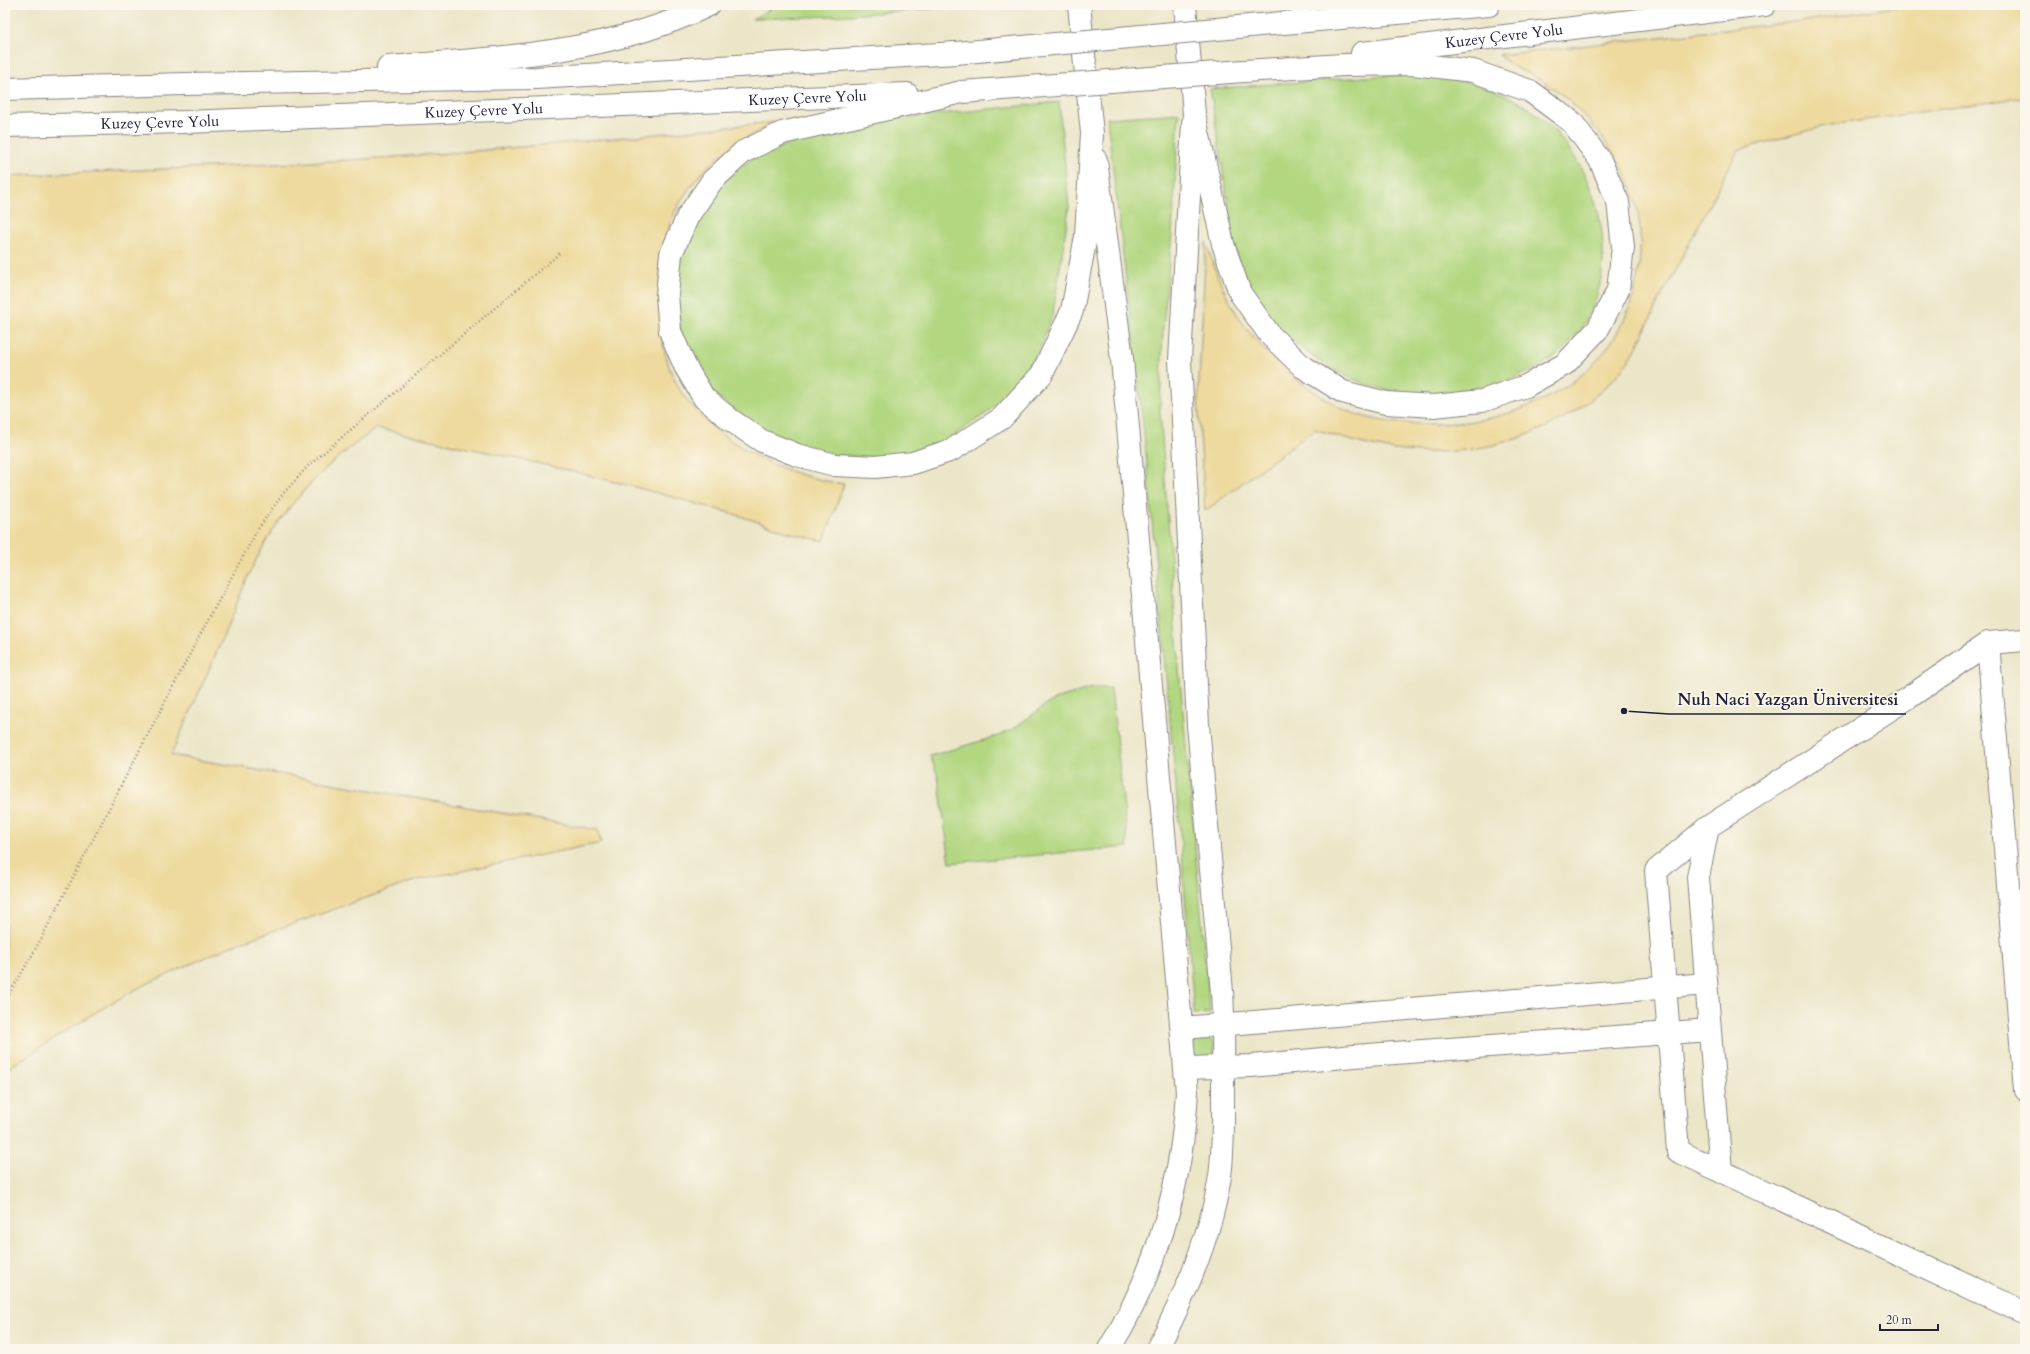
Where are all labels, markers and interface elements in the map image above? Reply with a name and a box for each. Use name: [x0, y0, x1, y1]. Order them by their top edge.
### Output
street label: Kuzey Çevre Yolu: [1444, 19, 1564, 53]
street label: Kuzey Çevre Yolu: [748, 86, 867, 110]
street label: Kuzey Çevre Yolu: [424, 98, 543, 123]
street label: Kuzey Çevre Yolu: [101, 111, 220, 134]
callout: Nuh Naci Yazgan Üniversitesi: [1669, 686, 1906, 714]
text: Nuh Naci Yazgan Üniversitesi: [1678, 688, 1898, 711]
scale bar: [1880, 1306, 1938, 1332]
text: 20 m: [1886, 1312, 1913, 1328]

